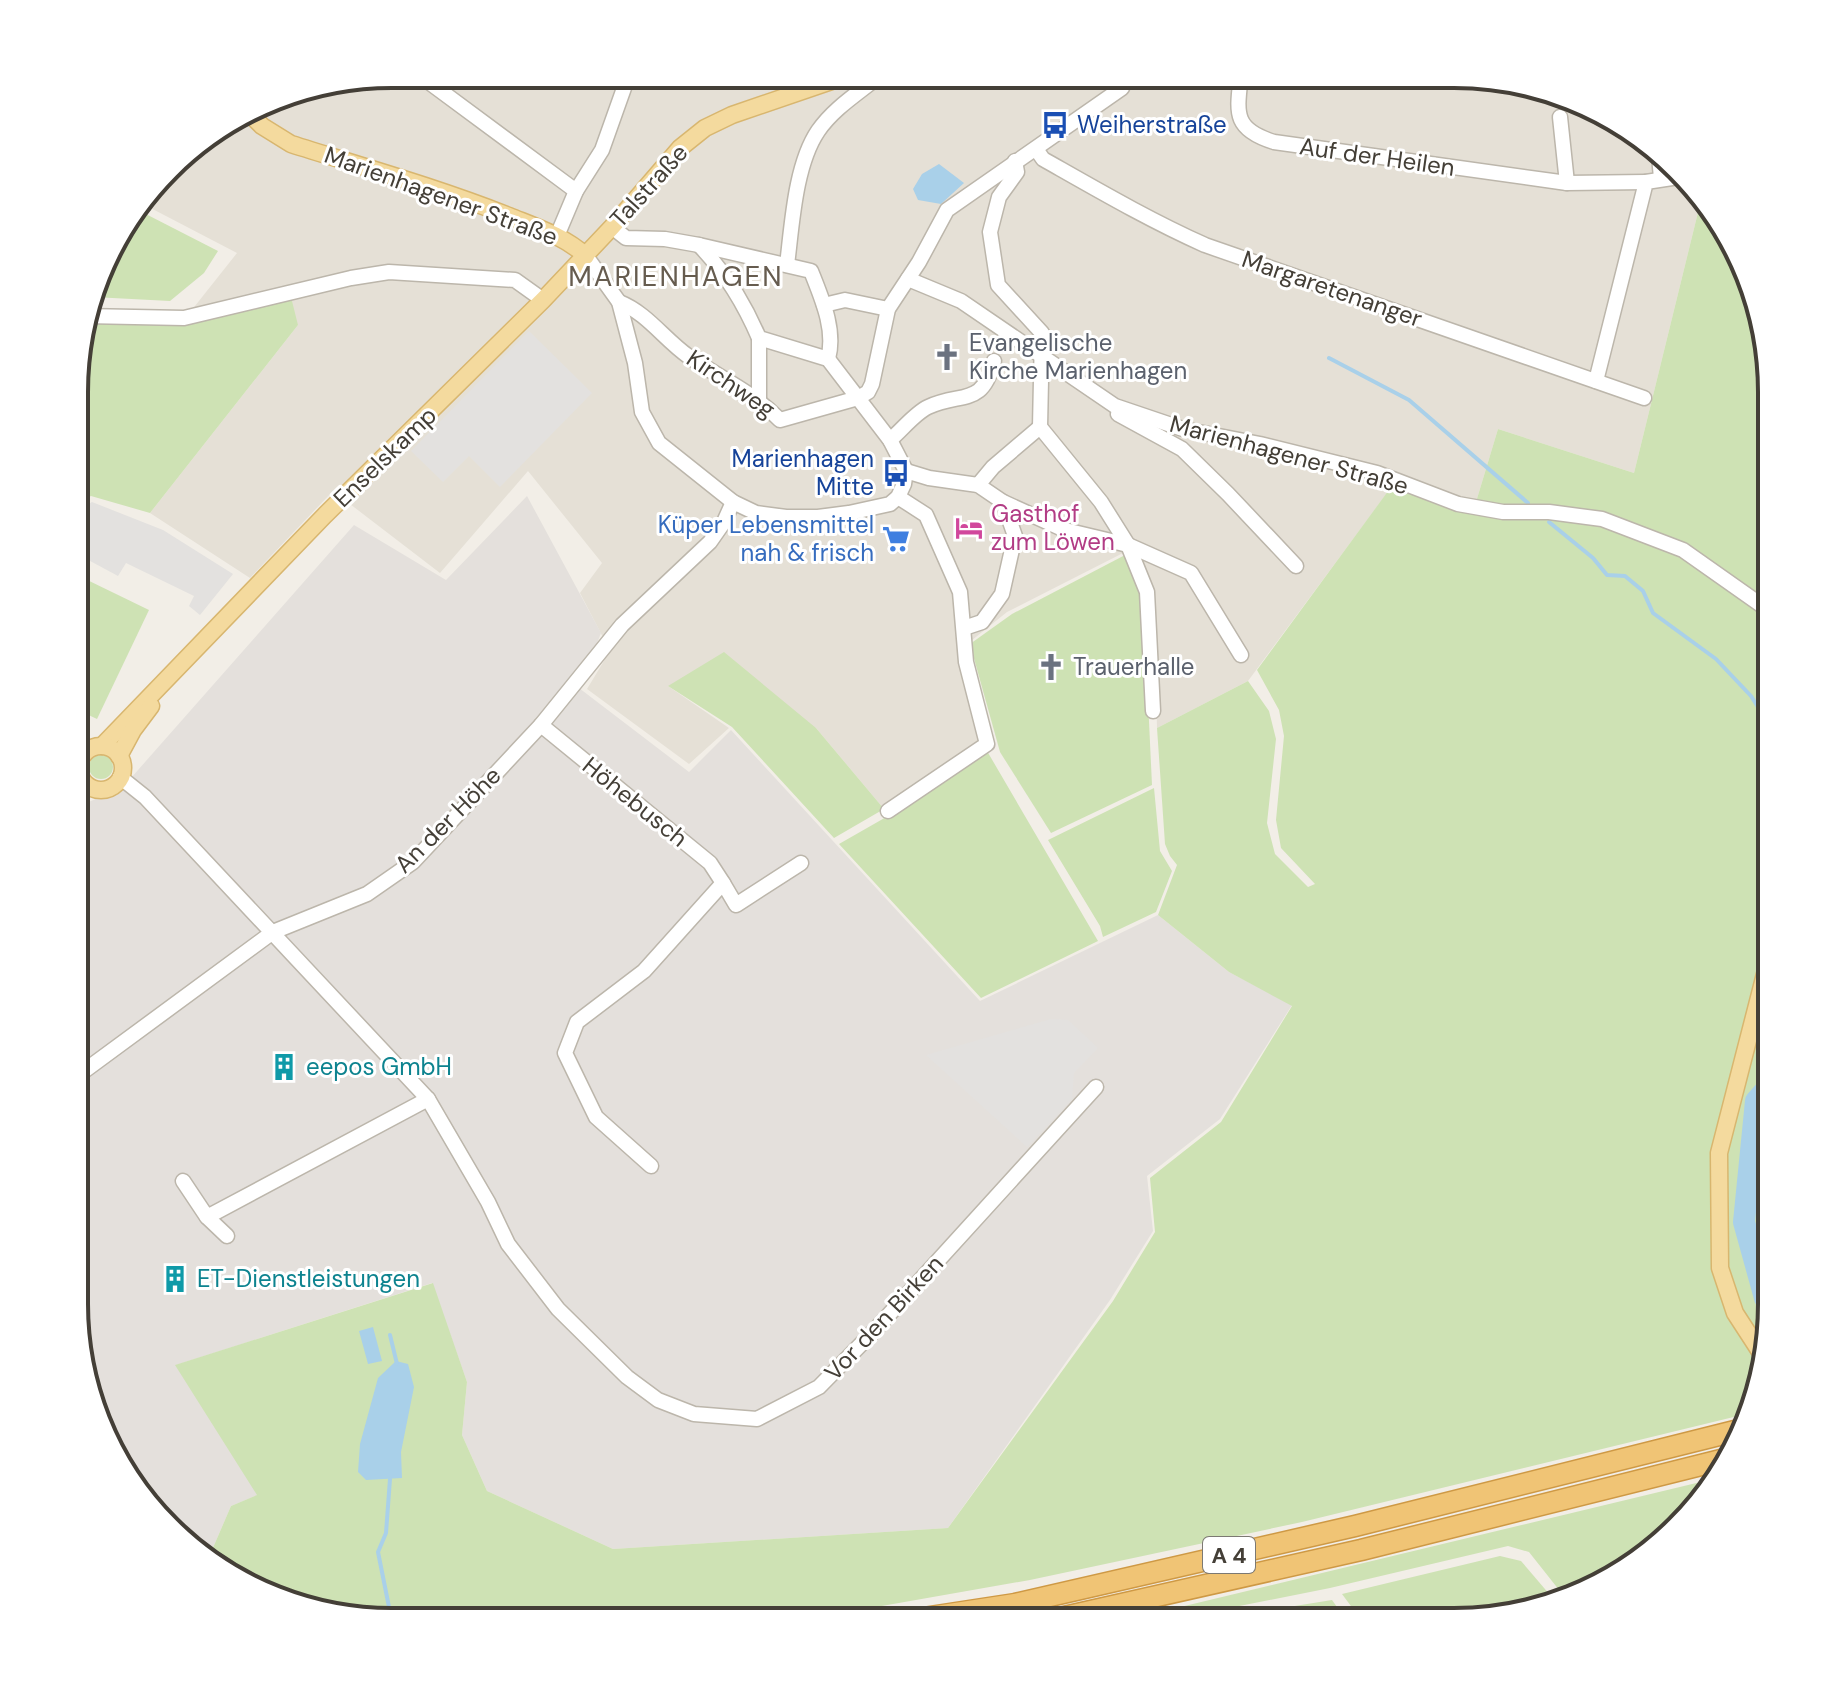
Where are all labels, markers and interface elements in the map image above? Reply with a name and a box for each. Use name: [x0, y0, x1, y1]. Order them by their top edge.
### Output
place label: Weiherstraße: [1077, 109, 1227, 140]
bus stop icon: Weiherstraße: [1040, 110, 1070, 140]
street label: Auf der Heilen: [1297, 130, 1457, 183]
street label: Talstraße: [603, 137, 694, 234]
street label: Marienhagener Straße: [320, 139, 562, 252]
street label: Margaretenanger: [1238, 243, 1427, 334]
district label: MARIENHAGEN: [568, 258, 784, 295]
place label: Evangelische Kirche Marienhagen: [969, 327, 1187, 386]
church icon: Evangelische Kirche Marienhagen: [932, 342, 962, 372]
street label: Kirchweg: [681, 343, 782, 425]
street label: Enselskamp: [326, 400, 443, 514]
street label: Marienhagener Straße: [1166, 408, 1412, 501]
place label: Marienhagen Mitte: [732, 443, 874, 502]
bus stop icon: Marienhagen Mitte: [881, 458, 911, 488]
place label: Gasthof zum Löwen: [991, 498, 1115, 557]
place label: Küper Lebensmittel nah & frisch: [658, 509, 874, 568]
hotel icon: Gasthof zum Löwen: [954, 513, 984, 543]
supermarket icon: Küper Lebensmittel nah & frisch: [881, 524, 911, 554]
place label: Trauerhalle: [1073, 651, 1195, 682]
church icon: Trauerhalle: [1036, 652, 1066, 682]
street label: Höhebusch: [576, 750, 694, 853]
street label: An der Höhe: [388, 760, 507, 879]
place label: eepos GmbH: [306, 1051, 452, 1082]
building icon: eepos GmbH: [269, 1052, 299, 1082]
street label: Vor den Birken: [818, 1248, 950, 1387]
place label: ET-Dienstleistungen: [197, 1263, 420, 1294]
building icon: ET-Dienstleistungen: [160, 1264, 190, 1294]
road number: A 4: [1203, 1537, 1255, 1573]

